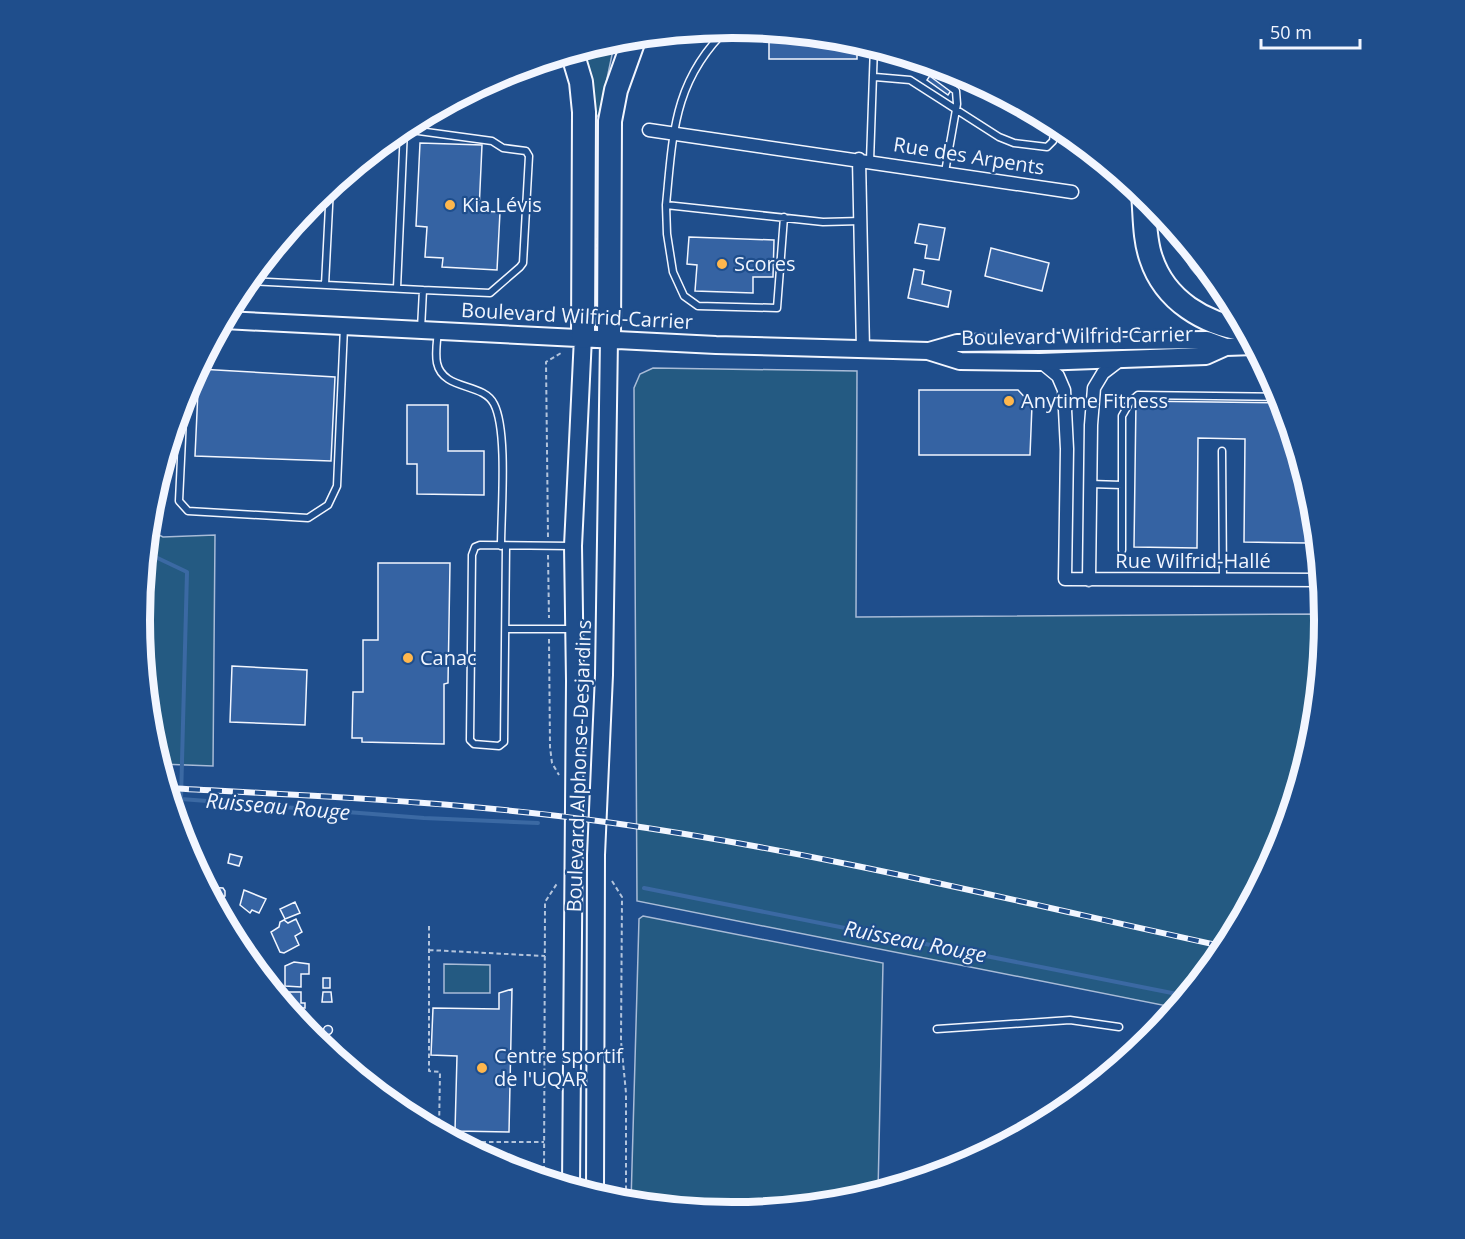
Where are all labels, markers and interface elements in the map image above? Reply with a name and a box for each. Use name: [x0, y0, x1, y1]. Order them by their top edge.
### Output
scale bar: [1261, 12, 1360, 50]
text: 50 m: [1270, 20, 1312, 44]
street label: Rue des Arpents: [892, 130, 1046, 181]
place label: Kia Lévis: [462, 191, 542, 218]
marker: Kia Lévis: [443, 198, 457, 212]
place label: Scores: [734, 250, 796, 277]
marker: Scores: [715, 257, 729, 271]
street label: Boulevard Wilfrid-Carrier: [461, 296, 694, 335]
street label: Boulevard Wilfrid-Carrier: [961, 320, 1193, 351]
place label: Anytime Fitness: [1021, 387, 1168, 414]
marker: Anytime Fitness: [1002, 394, 1016, 408]
street label: Rue Wilfrid-Hallé: [1115, 547, 1271, 574]
street label: Boulevard Alphonse-Desjardins: [560, 619, 597, 913]
place label: Canac: [420, 644, 477, 671]
marker: Canac: [401, 651, 415, 665]
water label: Ruisseau Rouge: [205, 786, 351, 826]
water label: Ruisseau Rouge: [841, 913, 989, 969]
place label: Centre sportif de l'UQAR: [494, 1042, 624, 1092]
marker: Centre sportif de l'UQAR: [475, 1061, 489, 1075]

